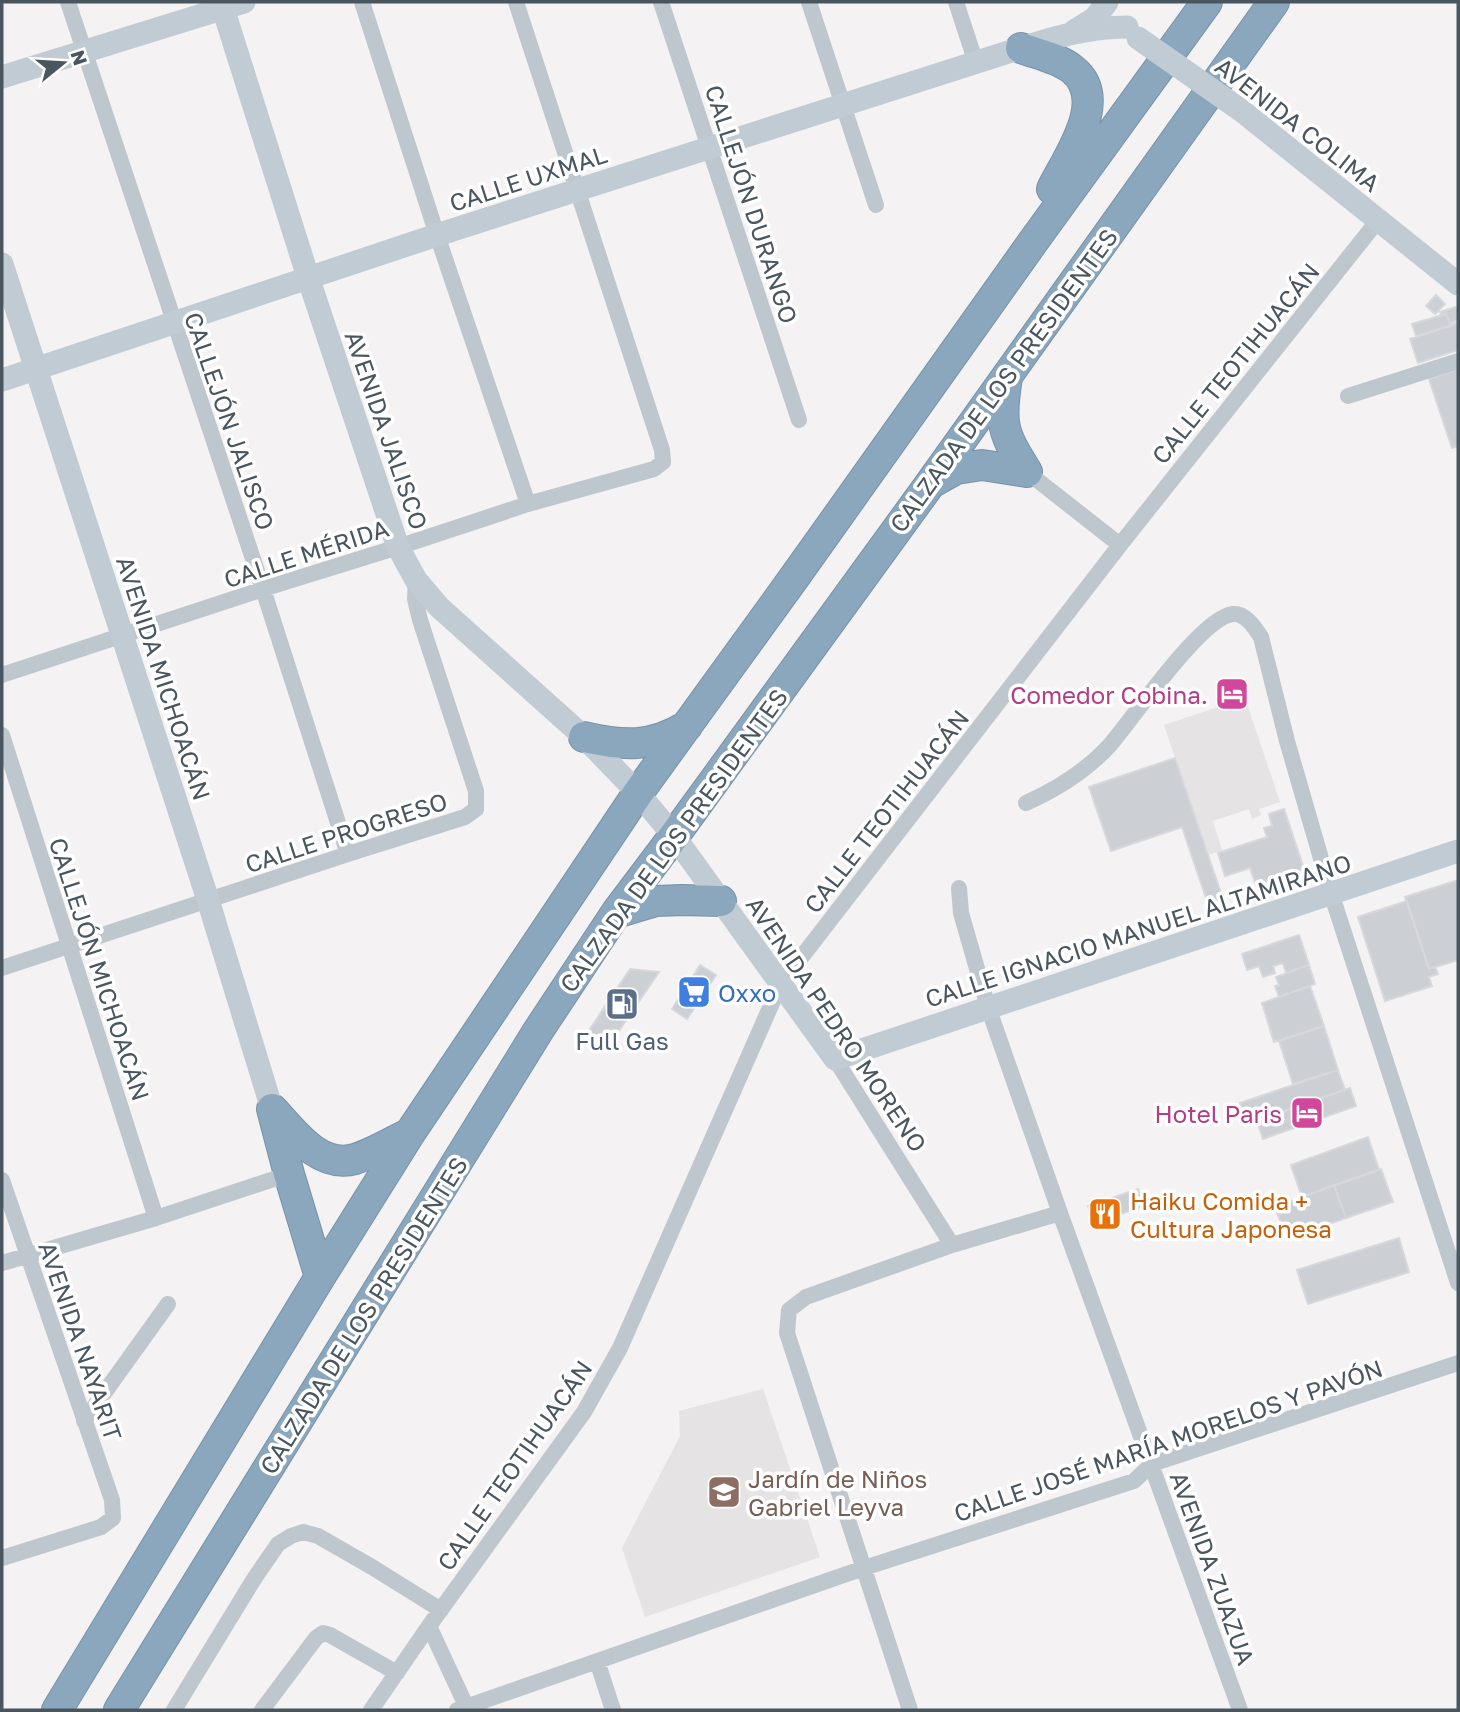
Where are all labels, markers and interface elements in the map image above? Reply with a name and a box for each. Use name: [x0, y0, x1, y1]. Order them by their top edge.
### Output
north arrow: [28, 28, 98, 98]
text: N: [66, 47, 93, 68]
street label: AVENIDA COLIMA: [1210, 51, 1386, 197]
street label: CALLEJÓN DURANGO: [700, 81, 804, 327]
street label: CALLE UXMAL: [446, 139, 611, 217]
street label: CALZADA DE LOS PRESIDENTES: [883, 222, 1123, 538]
street label: CALLE TEOTIHUACÁN: [1145, 257, 1325, 469]
street label: CALLEJÓN JALISCO: [179, 308, 281, 534]
street label: AVENIDA JALISCO: [339, 327, 435, 533]
street label: CALLE MÉRIDA: [220, 513, 392, 593]
street label: AVENIDA MICHOACÁN: [111, 552, 217, 804]
hotel icon: Comedor Cobina.: [1213, 675, 1251, 713]
place label: Comedor Cobina.: [1010, 680, 1208, 709]
street label: CALZADA DE LOS PRESIDENTES: [553, 682, 793, 998]
street label: CALLE TEOTIHUACÁN: [798, 704, 974, 918]
street label: CALLE PROGRESO: [241, 786, 451, 878]
street label: CALLEJÓN MICHOACÁN: [44, 834, 156, 1104]
street label: CALLE IGNACIO MANUEL ALTAMIRANO: [921, 847, 1355, 1013]
street label: AVENIDA PEDRO MORENO: [741, 891, 933, 1157]
supermarket icon: Oxxo: [675, 973, 713, 1011]
place label: Oxxo: [718, 978, 776, 1007]
fuel station icon: Full Gas: [603, 985, 641, 1023]
place label: Full Gas: [575, 1026, 669, 1055]
hotel icon: Hotel Paris: [1288, 1094, 1326, 1132]
place label: Hotel Paris: [1155, 1099, 1282, 1128]
street label: CALZADA DE LOS PRESIDENTES: [253, 1151, 473, 1479]
place label: Haiku Comida + Cultura Japonesa: [1130, 1186, 1332, 1243]
restaurant icon: Haiku Comida + Cultura Japonesa: [1086, 1195, 1124, 1233]
street label: AVENIDA NAYARIT: [33, 1238, 129, 1444]
street label: CALLE JOSÉ MARÍA MORELOS Y PAVÓN: [950, 1353, 1386, 1527]
street label: CALLE TEOTIHUACÁN: [430, 1354, 598, 1576]
place label: Jardín de Niños Gabriel Leyva: [748, 1464, 927, 1521]
street label: AVENIDA ZUAZUA: [1165, 1467, 1261, 1669]
school or university icon: Jardín de Niños Gabriel Leyva: [705, 1473, 743, 1511]

